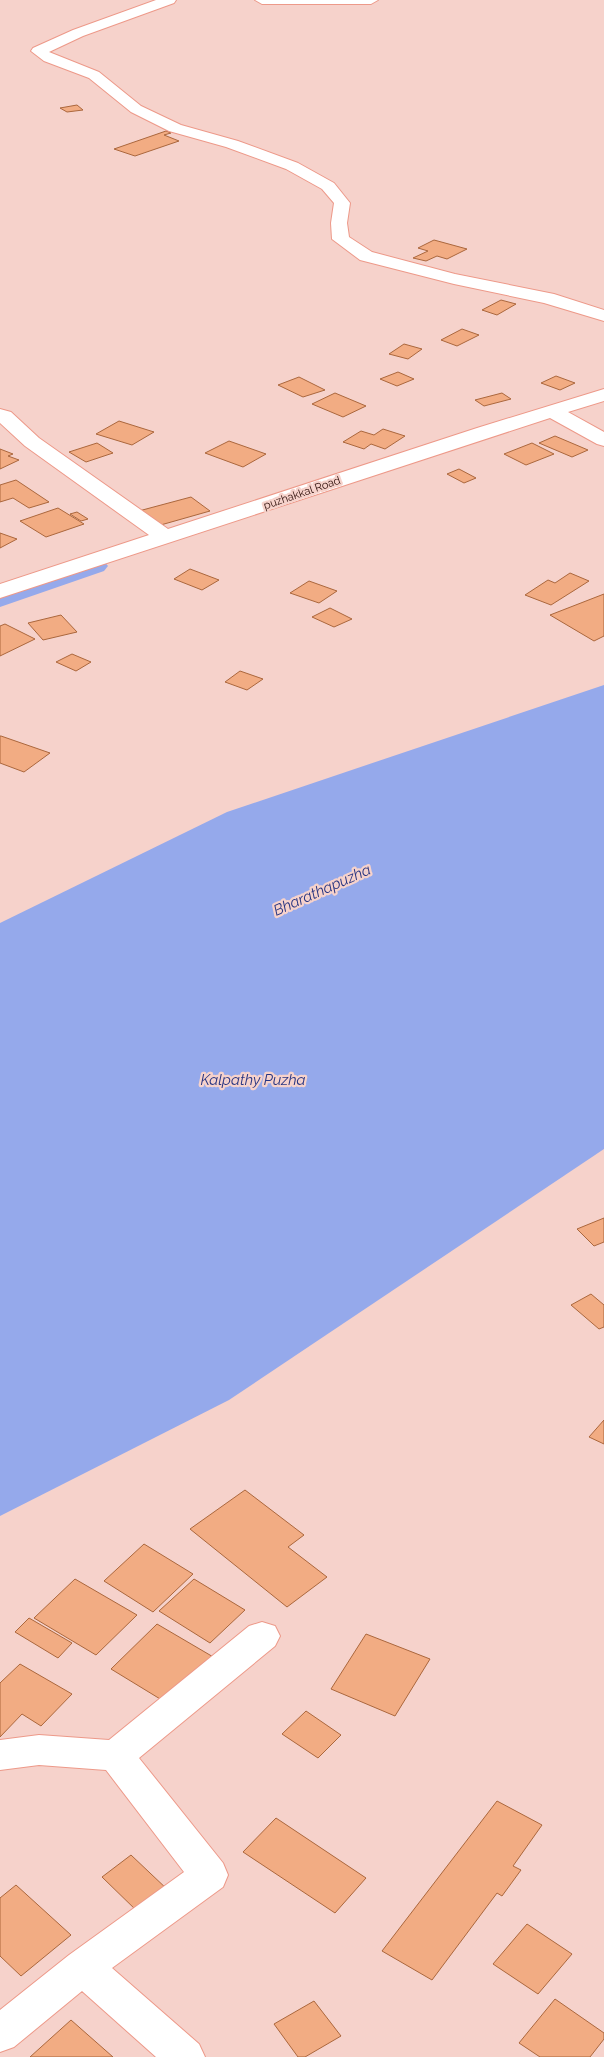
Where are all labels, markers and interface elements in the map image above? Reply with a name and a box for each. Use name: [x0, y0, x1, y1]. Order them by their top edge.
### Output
street label: puzhakkal Road: [262, 474, 342, 512]
water label: Bharathapuzha: [270, 860, 374, 920]
water label: Kalpathy Puzha: [200, 1071, 306, 1089]

